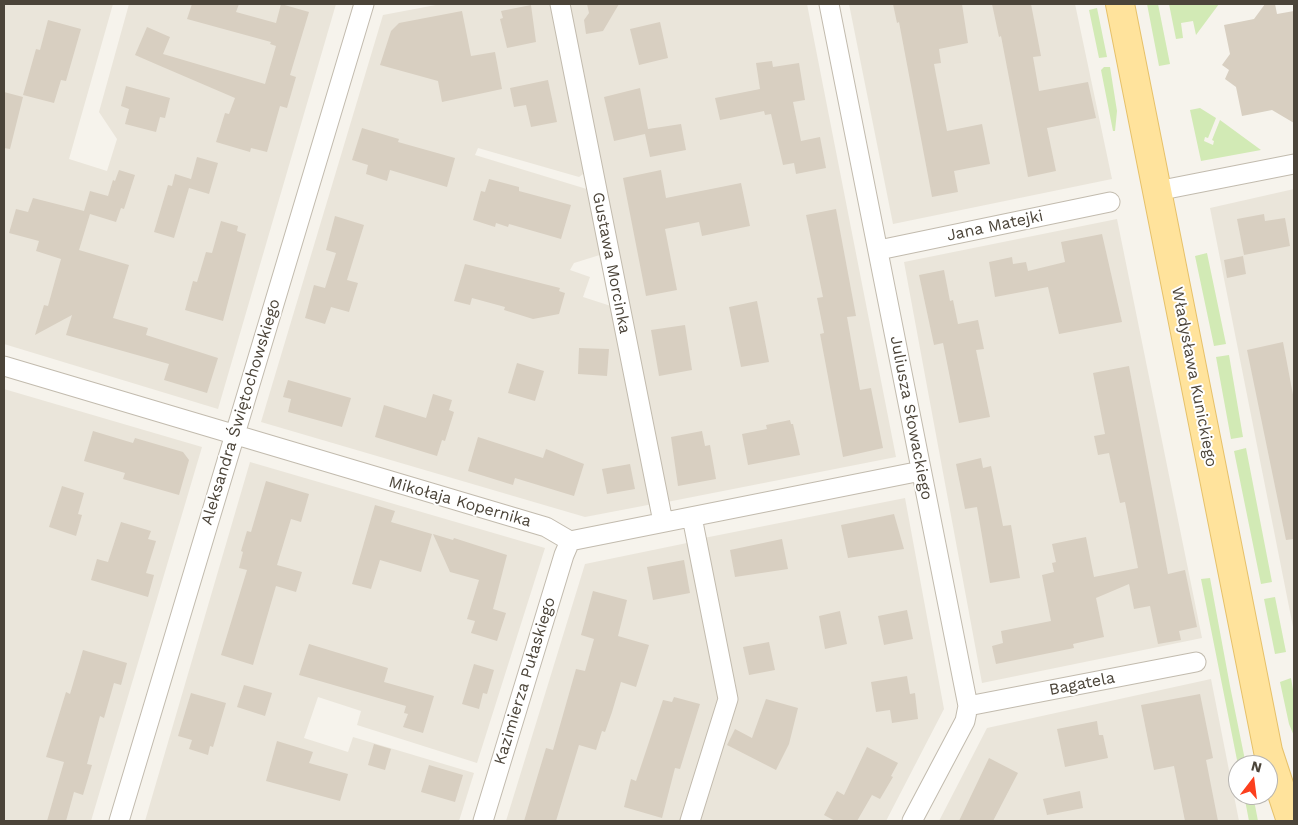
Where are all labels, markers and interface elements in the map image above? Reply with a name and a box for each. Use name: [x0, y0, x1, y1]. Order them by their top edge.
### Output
street label: Gustawa Morcinka: [588, 191, 634, 335]
street label: Jana Matejki: [945, 206, 1045, 246]
street label: Władysława Kunickiego: [1167, 285, 1221, 469]
street label: Aleksandra Świętochowskiego: [197, 297, 285, 527]
street label: Juliusza Słowackiego: [886, 334, 936, 502]
street label: Mikołaja Kopernika: [386, 472, 534, 532]
street label: Kazimierza Pułaskiego: [490, 595, 560, 767]
street label: Bagatela: [1047, 668, 1117, 700]
north arrow: [1228, 755, 1278, 805]
text: N: [1250, 757, 1264, 776]

